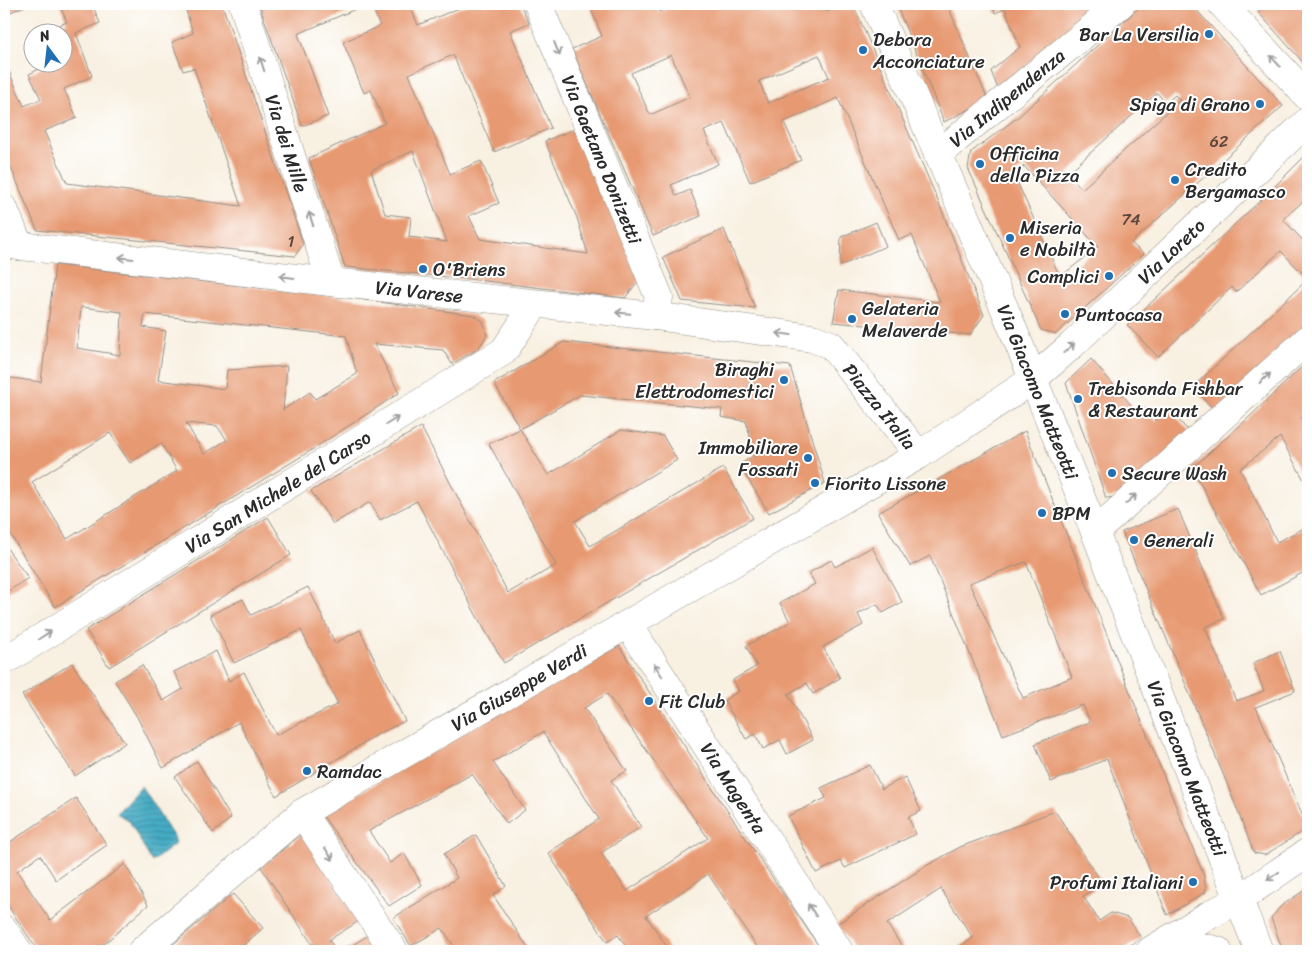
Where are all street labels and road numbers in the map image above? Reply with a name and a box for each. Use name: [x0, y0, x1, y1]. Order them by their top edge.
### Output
street label: Via Indipendenza: [941, 40, 1073, 156]
street label: Via Gaetano Donizetti: [552, 70, 652, 250]
street label: Via dei Mille: [256, 90, 318, 197]
street label: Via Loreto: [1129, 210, 1214, 292]
street label: Via Varese: [374, 271, 465, 313]
street label: Via Giacomo Matteotti: [987, 299, 1088, 485]
street label: Piazza Italia: [834, 356, 925, 458]
street label: Via San Michele del Carso: [178, 421, 378, 562]
street label: Via Giuseppe Verdi: [444, 634, 595, 740]
street label: Via Giacomo Matteotti: [1138, 675, 1237, 862]
street label: Via Magenta: [691, 736, 776, 841]

